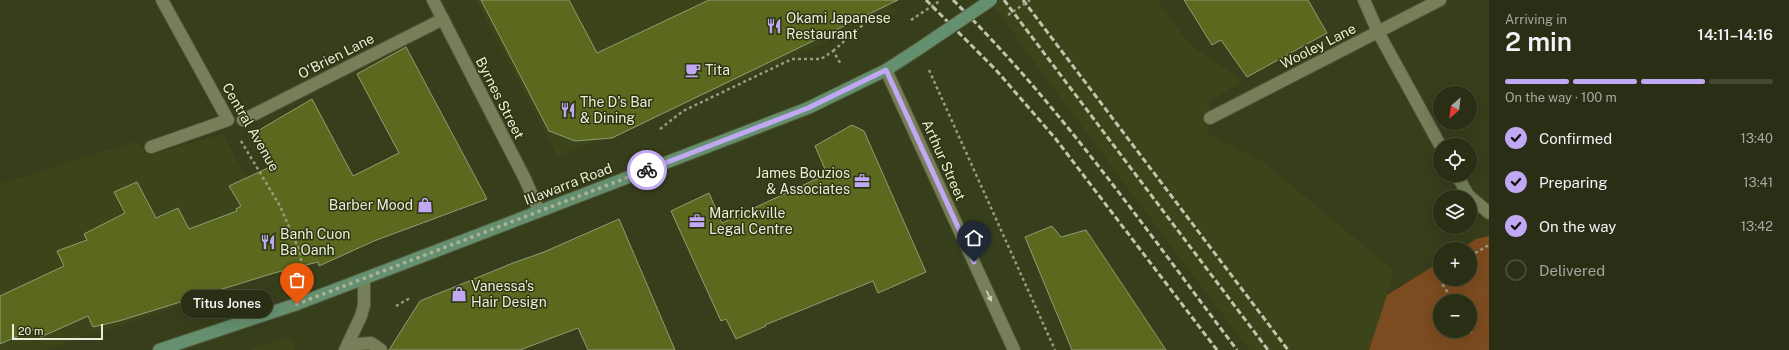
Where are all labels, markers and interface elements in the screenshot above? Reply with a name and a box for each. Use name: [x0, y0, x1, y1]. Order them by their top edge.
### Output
place label: Okami Japanese Restaurant: [786, 10, 891, 42]
text: Arriving in: [1505, 12, 1567, 27]
restaurant icon: Okami Japanese Restaurant: [765, 17, 783, 35]
street label: Wooley Lane: [1278, 20, 1359, 72]
text: 2 min: [1505, 26, 1572, 57]
text: 14:11–14:16: [1698, 26, 1773, 43]
street label: O'Brien Lane: [295, 30, 377, 82]
street label: Byrnes Street: [473, 54, 527, 142]
cafe icon: Tita: [684, 61, 702, 79]
place label: Tita: [705, 62, 730, 78]
street label: Central Avenue: [219, 80, 283, 174]
north arrow: [1433, 86, 1477, 130]
map controls: [1433, 86, 1477, 338]
text: On the way · 100 m: [1505, 90, 1617, 105]
place label: The D's Bar & Dining: [580, 94, 653, 126]
restaurant icon: The D's Bar & Dining: [559, 101, 577, 119]
street label: Arthur Street: [919, 117, 969, 203]
icon: check: [1505, 127, 1527, 149]
text: Confirmed: [1539, 130, 1612, 147]
text: 13:40: [1741, 131, 1773, 146]
button: locate: [1433, 138, 1477, 182]
courier: [627, 150, 667, 190]
icon: bike: [636, 159, 658, 181]
street label: Illawarra Road: [522, 160, 614, 208]
place label: James Bouzios & Associates: [756, 165, 850, 197]
icon: check: [1505, 171, 1527, 193]
office icon: James Bouzios & Associates: [853, 172, 871, 190]
text: Preparing: [1539, 174, 1608, 191]
text: 13:41: [1743, 175, 1773, 190]
button: layers: [1433, 190, 1477, 234]
shop icon: Barber Mood: [416, 196, 434, 214]
place label: Barber Mood: [329, 197, 413, 213]
place label: Marrickville Legal Centre: [709, 205, 793, 237]
office icon: Marrickville Legal Centre: [688, 212, 706, 230]
icon: check: [1505, 215, 1527, 237]
text: On the way: [1539, 218, 1616, 235]
text: 13:42: [1741, 219, 1773, 234]
pin: [957, 221, 991, 262]
place label: Banh Cuon Ba Oanh: [280, 226, 350, 258]
icon: home: [963, 227, 985, 249]
restaurant icon: Banh Cuon Ba Oanh: [259, 233, 277, 251]
button: +: [1433, 242, 1477, 286]
text: Delivered: [1539, 262, 1605, 279]
pin: [280, 263, 314, 304]
icon: bag: [286, 269, 308, 291]
place label: Vanessa's Hair Design: [471, 278, 547, 310]
shop icon: Vanessa's Hair Design: [450, 285, 468, 303]
callout: Titus Jones: [181, 290, 273, 318]
one-way arrow: [986, 291, 992, 302]
button: −: [1433, 294, 1477, 338]
text: Titus Jones: [193, 296, 261, 311]
scale bar: [12, 322, 103, 341]
text: 20 m: [18, 325, 43, 337]

